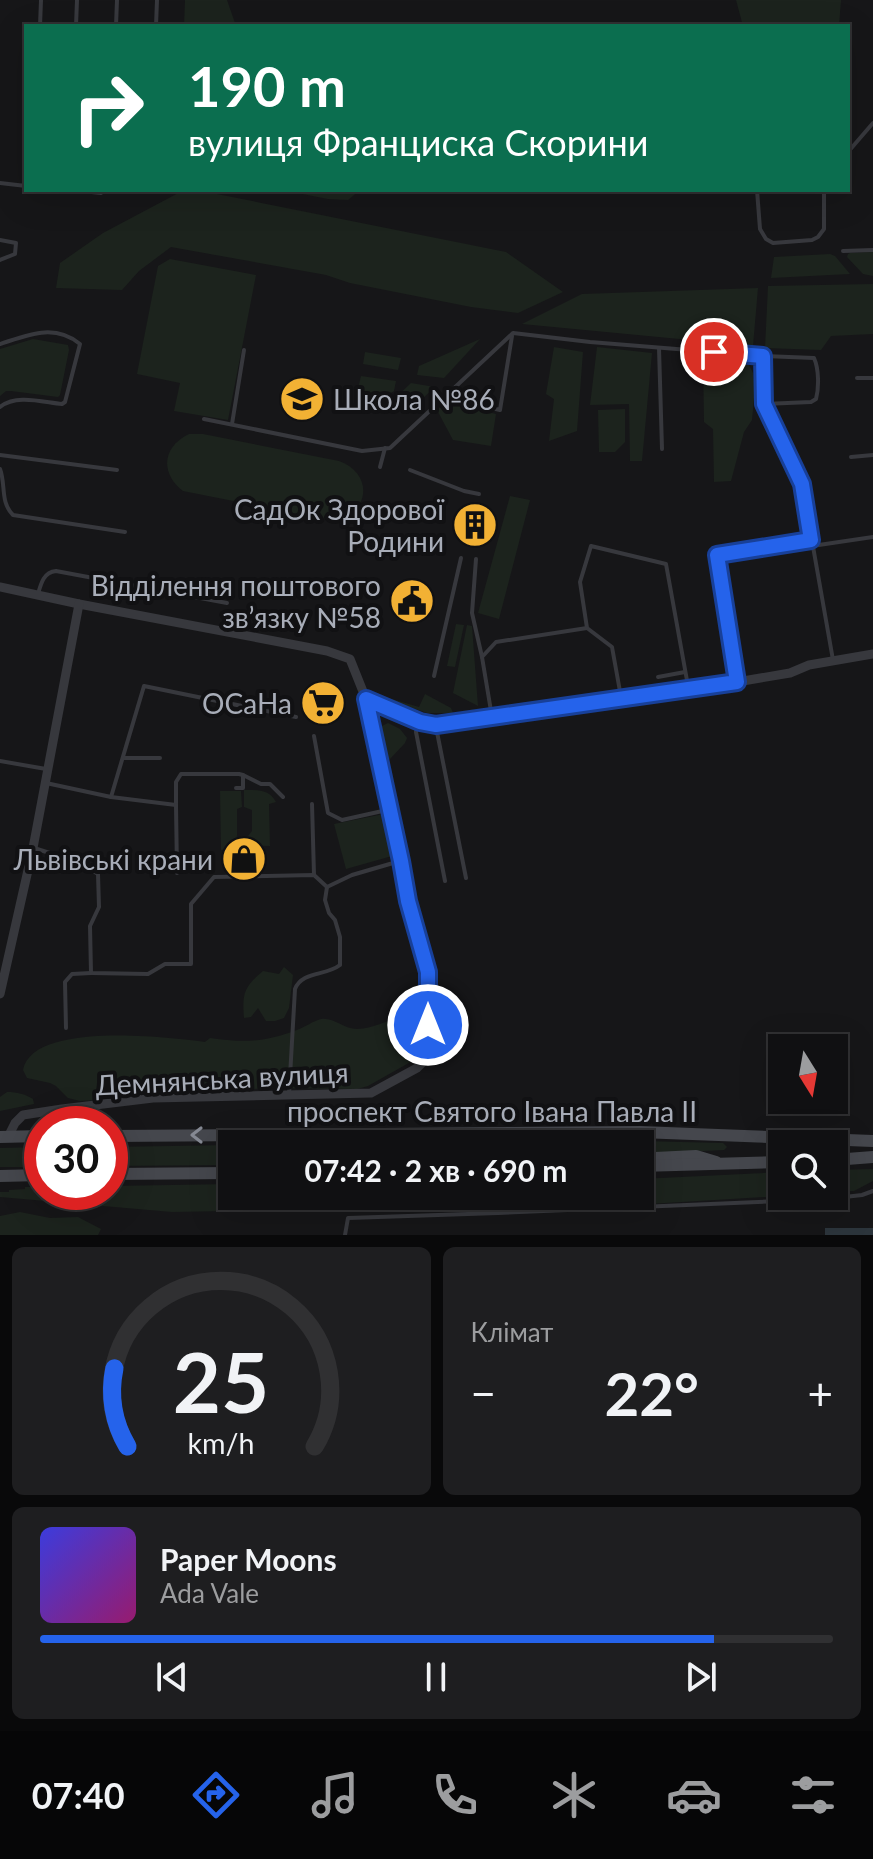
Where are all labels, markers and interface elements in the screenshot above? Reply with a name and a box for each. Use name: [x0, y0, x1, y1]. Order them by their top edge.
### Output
text: 190 m: [188, 52, 346, 119]
icon: right: [56, 56, 160, 160]
text: вулиця Франциска Скорини: [188, 120, 649, 164]
pin: [680, 318, 748, 386]
icon: arrive: [692, 330, 736, 374]
school or university icon: Школа №86: [278, 375, 326, 423]
place label: Школа №86: [333, 382, 495, 416]
place label: СадОк Здорової Родини: [234, 492, 445, 558]
building icon: СадОк Здорової Родини: [451, 501, 499, 549]
place label: Відділення поштового зв’язку №58: [91, 568, 381, 634]
public building icon: Відділення поштового зв’язку №58: [388, 577, 436, 625]
supermarket icon: ОСаНа: [299, 679, 347, 727]
place label: ОСаНа: [202, 686, 292, 720]
shop icon: Львівські крани: [220, 835, 268, 883]
place label: Львівські крани: [13, 842, 213, 876]
position arrow: [386, 983, 470, 1067]
north arrow: [768, 1034, 848, 1114]
map controls: [768, 1034, 848, 1210]
street label: Демнянська вулиця: [95, 1054, 349, 1102]
street label: проспект Святого Івана Павла II: [287, 1094, 697, 1128]
speed limit sign: 30: [24, 1106, 128, 1210]
one-way arrow: [190, 1126, 203, 1144]
button: search: [768, 1130, 848, 1210]
text: 07:42 · 2 хв · 690 m: [305, 1152, 568, 1188]
text: Клімат: [471, 1316, 553, 1348]
text: 25: [173, 1331, 270, 1431]
text: 22°: [604, 1357, 699, 1429]
text: −: [471, 1367, 496, 1419]
text: +: [807, 1367, 833, 1419]
text: km/h: [188, 1426, 255, 1460]
text: Paper Moons: [160, 1541, 337, 1577]
text: Ada Vale: [160, 1577, 259, 1609]
icon: previous: [150, 1655, 194, 1699]
icon: pause: [414, 1655, 458, 1699]
icon: next: [679, 1655, 723, 1699]
icon: directions: [188, 1767, 244, 1823]
icon: music: [307, 1767, 363, 1823]
icon: phone: [427, 1767, 483, 1823]
icon: climate: [546, 1767, 602, 1823]
icon: car: [666, 1767, 722, 1823]
icon: filters: [785, 1767, 841, 1823]
text: 07:40: [32, 1773, 125, 1817]

